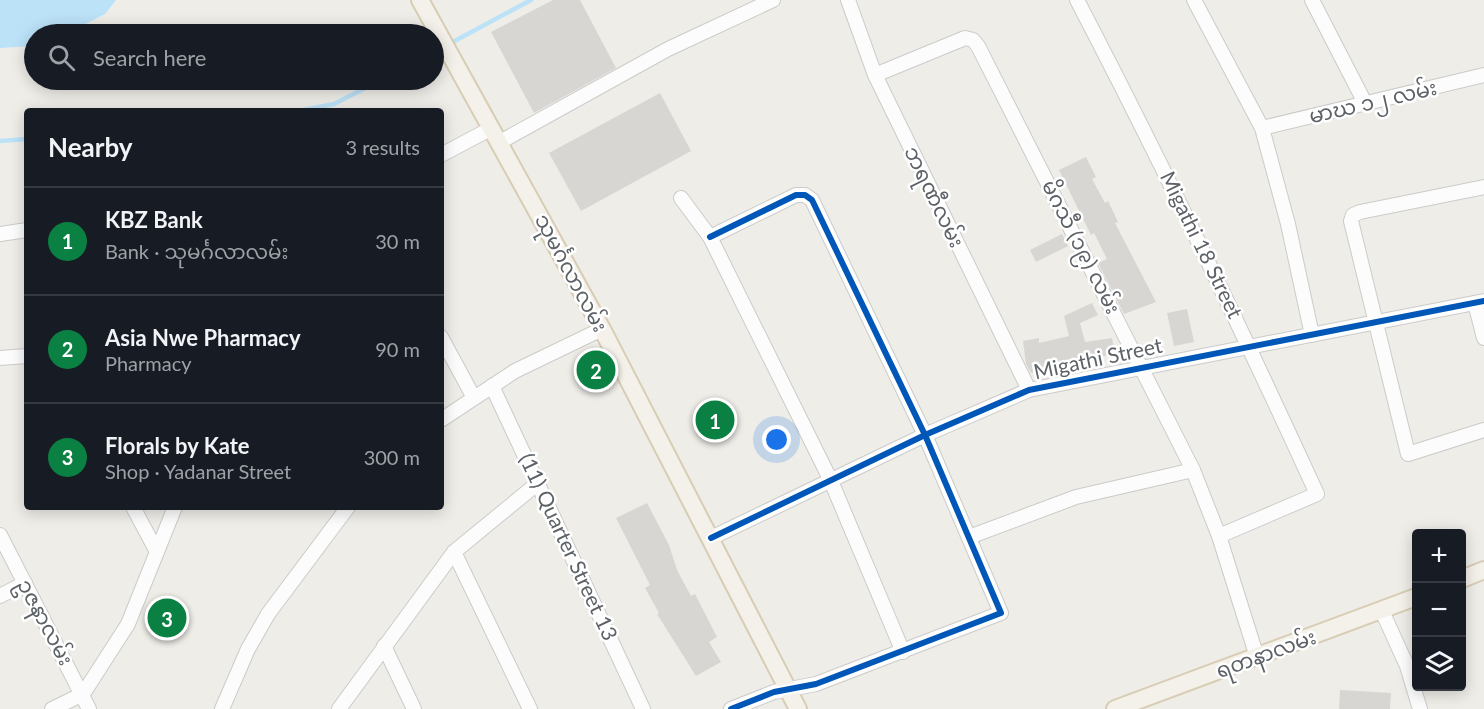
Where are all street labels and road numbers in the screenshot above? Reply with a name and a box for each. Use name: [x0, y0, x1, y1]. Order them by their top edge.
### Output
street label: မာဃ ၁၂ လမ်း: [1306, 72, 1440, 133]
street label: ဘရဏီလမ်း: [895, 141, 972, 254]
street label: Migathi 18 Street: [1156, 167, 1249, 322]
street label: မိဂသီ (၁၉) လမ်း: [1032, 174, 1129, 320]
street label: သုမင်္ဂလာလမ်း: [525, 208, 616, 338]
street label: Migathi Street: [1031, 332, 1165, 383]
street label: (11) Quarter Street 13: [515, 449, 624, 644]
street label: ဥဇနာလမ်း: [8, 573, 81, 672]
street label: ရတနာလမ်း: [1211, 621, 1321, 688]

